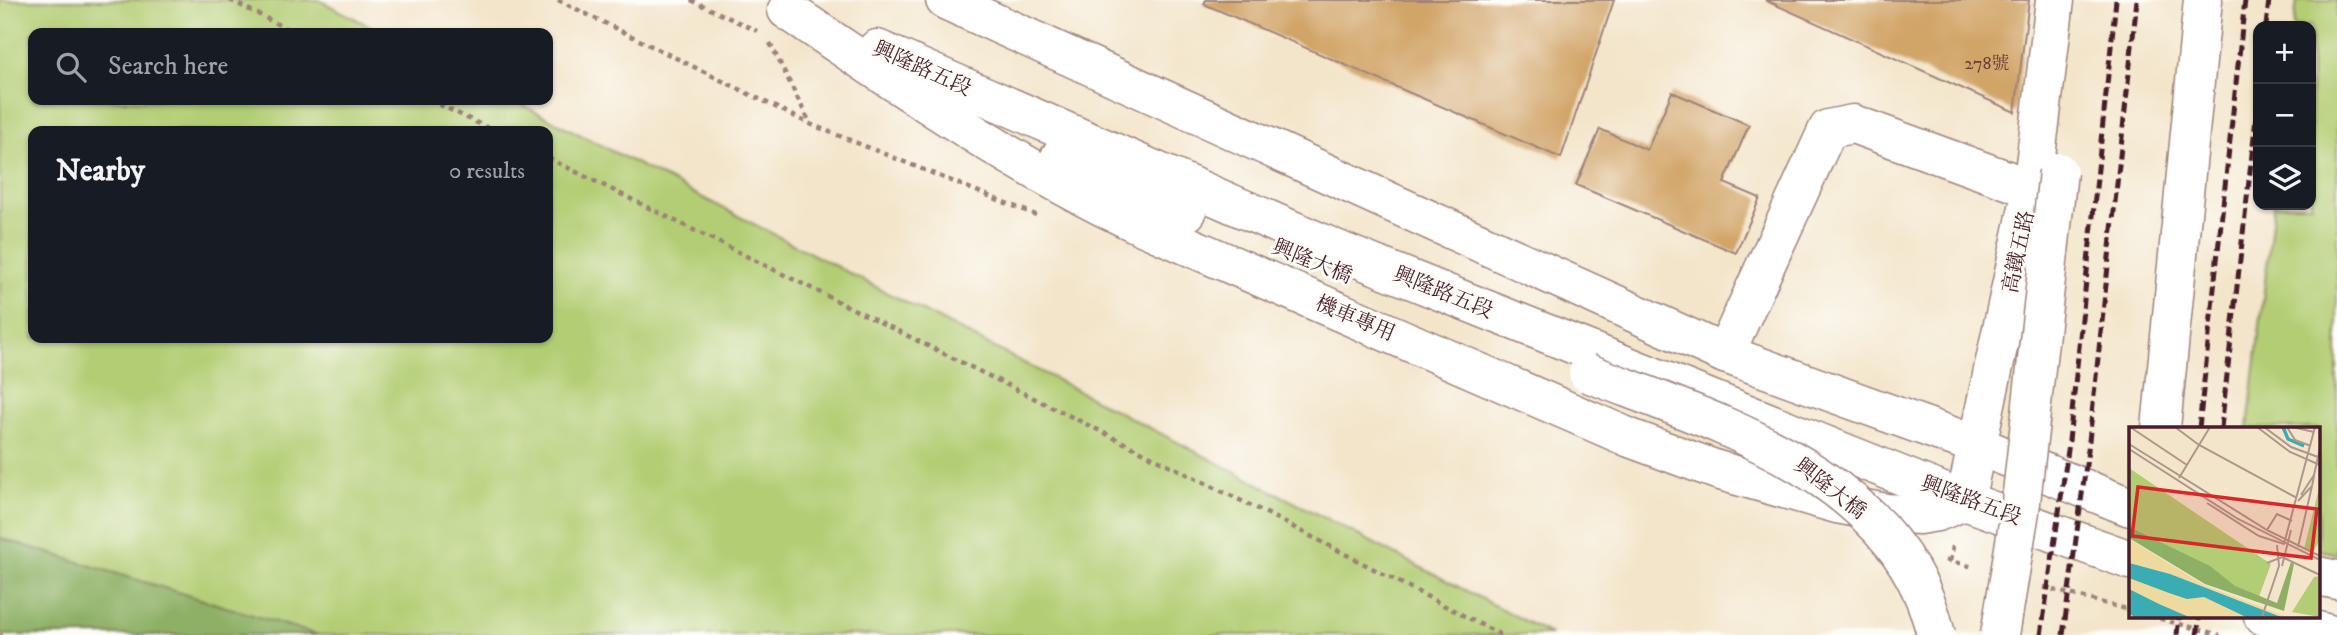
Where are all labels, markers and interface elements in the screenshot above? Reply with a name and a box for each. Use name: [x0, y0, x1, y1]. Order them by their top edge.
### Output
map controls: [2253, 21, 2316, 210]
button: +: [2253, 21, 2316, 84]
search box: [28, 28, 553, 105]
street label: 興隆路五段: [869, 36, 975, 102]
icon: search: [52, 48, 90, 86]
text: Search here: [108, 50, 228, 83]
house number: 278號: [1965, 53, 2009, 75]
button: −: [2253, 84, 2316, 147]
button: layers: [2253, 147, 2316, 210]
text: Nearby: [56, 153, 145, 190]
text: 0 results: [449, 157, 525, 186]
street label: 高鐵五路: [1998, 208, 2040, 296]
street label: 興隆大橋: [1268, 234, 1356, 290]
street label: 興隆路五段: [1389, 261, 1497, 325]
street label: 機車專用: [1311, 291, 1399, 347]
inset map: [2129, 427, 2320, 618]
street label: 興隆大橋: [1789, 453, 1871, 525]
street label: 興隆路五段: [1917, 471, 2025, 531]

